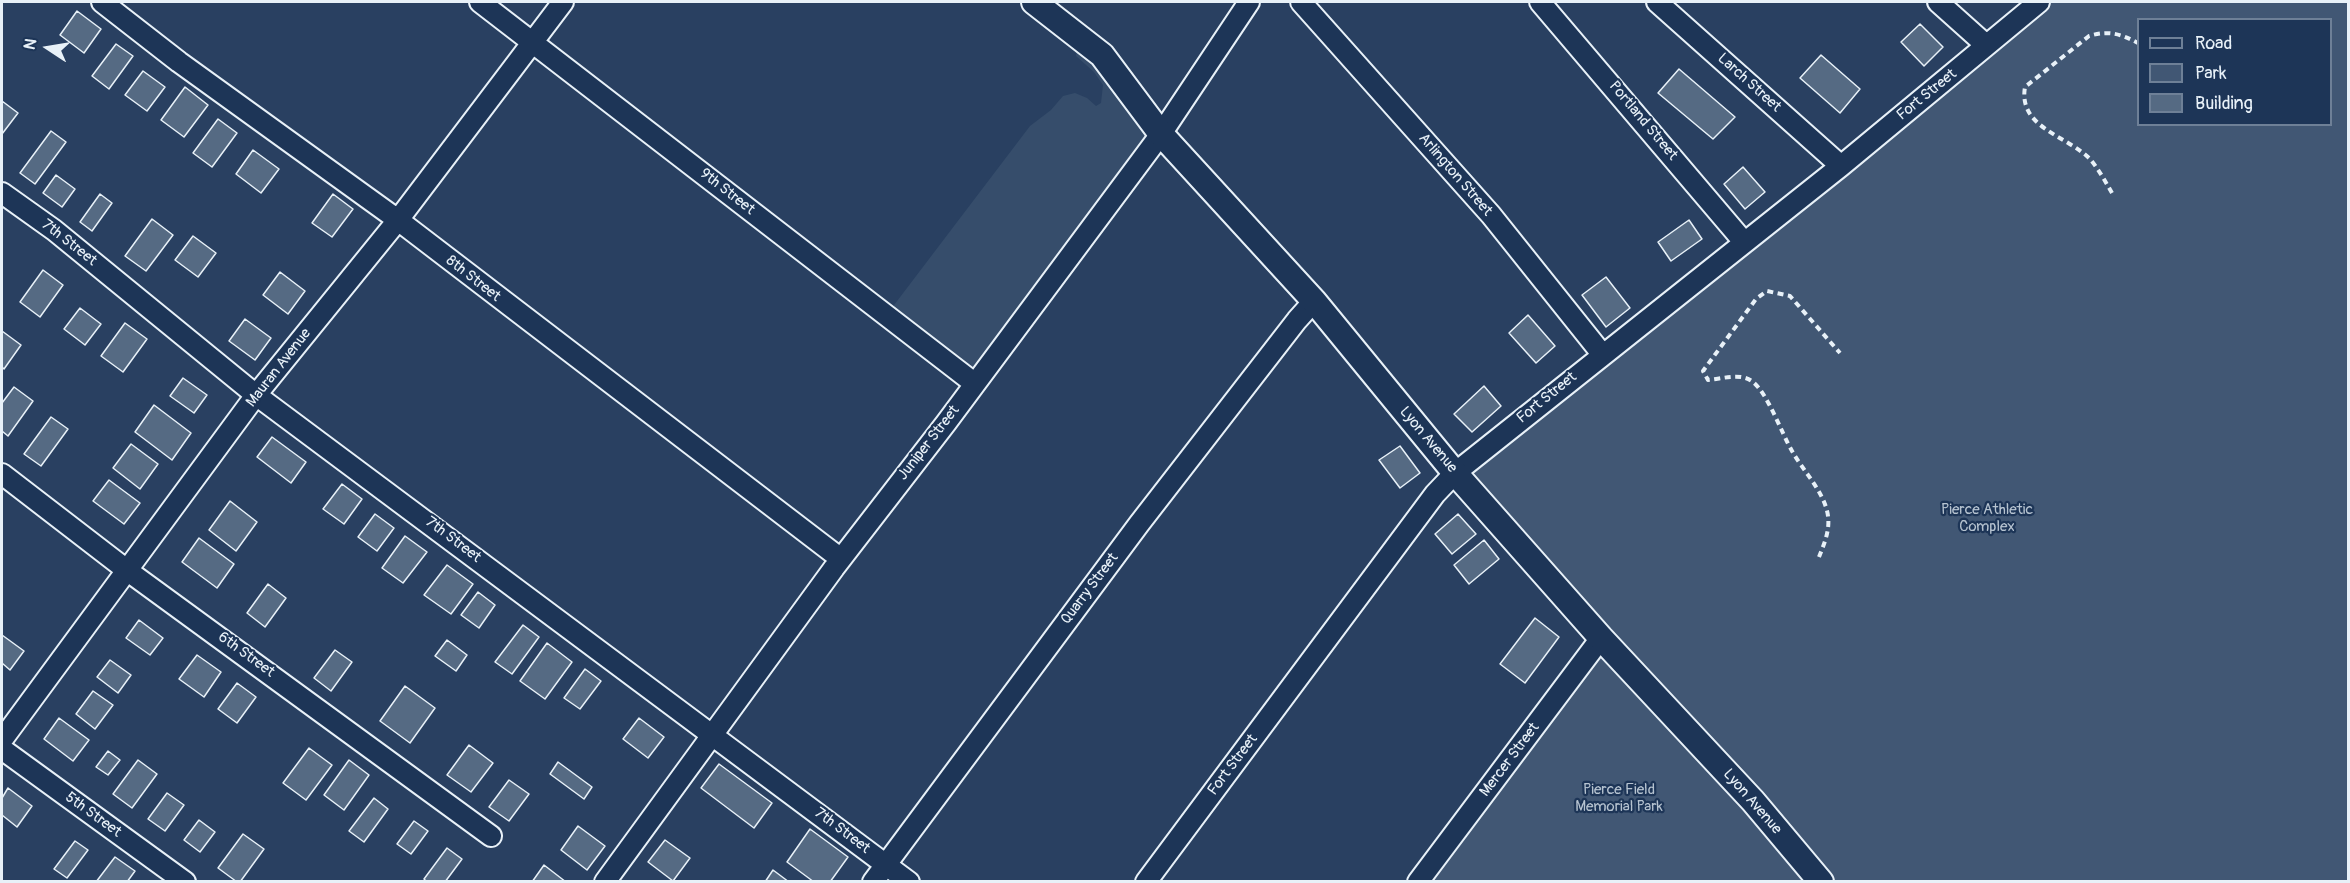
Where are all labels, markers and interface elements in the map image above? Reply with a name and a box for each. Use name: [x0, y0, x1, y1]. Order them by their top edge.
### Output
north arrow: [18, 18, 78, 78]
legend: [2137, 18, 2332, 126]
text: Road: [2195, 32, 2232, 55]
text: N: [19, 37, 41, 52]
street label: Larch Street: [1713, 50, 1785, 116]
text: Park: [2195, 62, 2227, 85]
street label: Fort Street: [1893, 65, 1961, 125]
street label: Portland Street: [1605, 78, 1681, 164]
text: Building: [2195, 92, 2253, 115]
street label: Arlington Street: [1414, 130, 1496, 220]
street label: 9th Street: [696, 165, 758, 219]
street label: 7th Street: [38, 216, 100, 270]
street label: 8th Street: [442, 252, 504, 306]
street label: Mauran Avenue: [243, 325, 315, 411]
street label: Fort Street: [1513, 368, 1581, 428]
street label: Juniper Street: [894, 402, 964, 484]
street label: Lyon Avenue: [1395, 403, 1461, 477]
park label: Pierce Athletic Complex: [1941, 501, 2033, 536]
street label: 7th Street: [422, 513, 484, 567]
street label: Quarry Street: [1057, 550, 1123, 628]
street label: 6th Street: [214, 628, 278, 682]
street label: Mercer Street: [1476, 720, 1544, 800]
street label: Fort Street: [1204, 731, 1262, 799]
street label: Lyon Avenue: [1719, 766, 1785, 838]
park label: Pierce Field Memorial Park: [1575, 781, 1663, 816]
street label: 5th Street: [61, 789, 125, 841]
street label: 7th Street: [811, 804, 873, 858]

